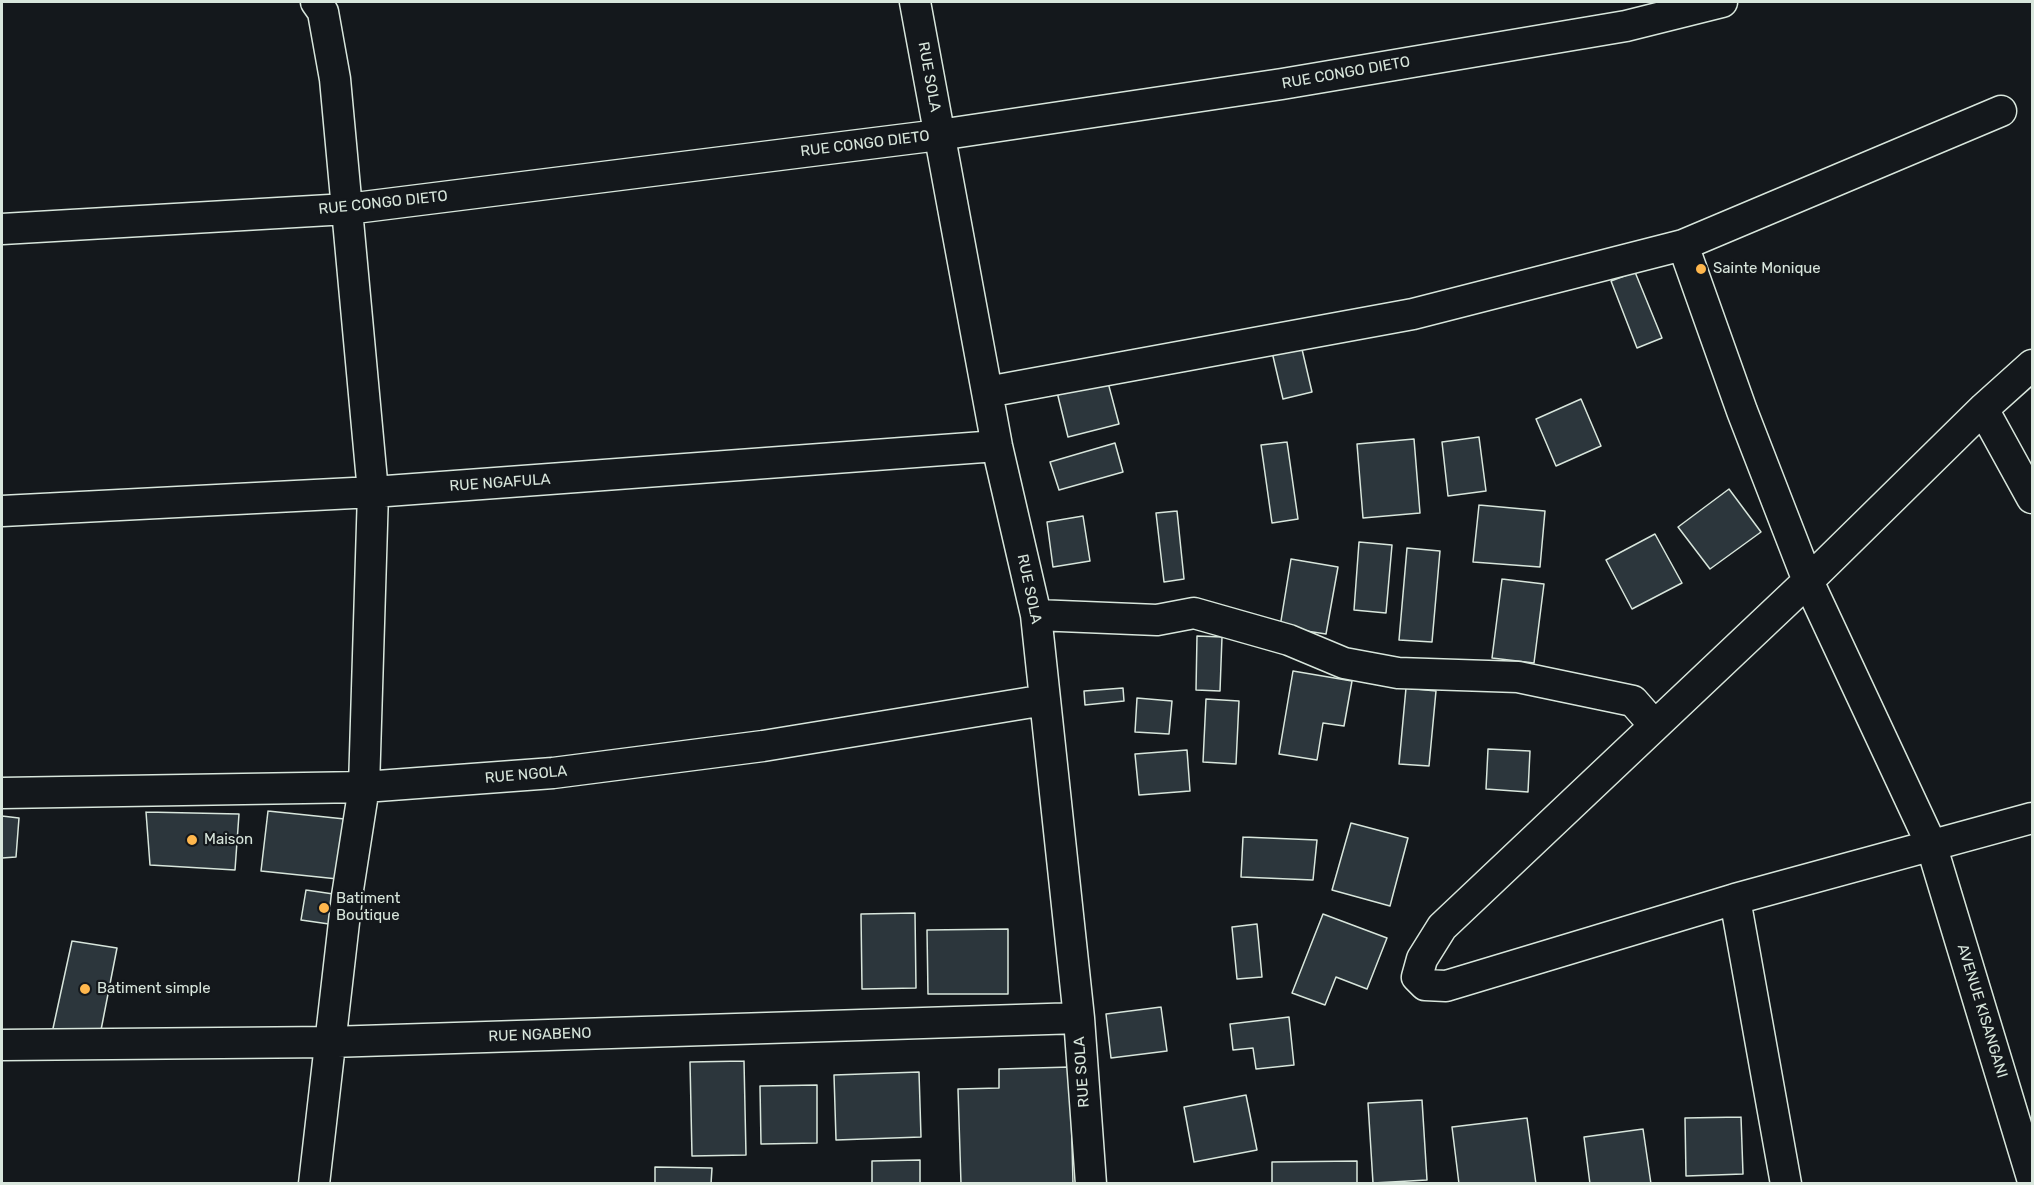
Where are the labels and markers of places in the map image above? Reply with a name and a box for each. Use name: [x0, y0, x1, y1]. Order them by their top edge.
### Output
place label: Sainte Monique: [1713, 260, 1821, 278]
marker: Sainte Monique: [1694, 262, 1708, 276]
place label: Maison: [204, 831, 253, 849]
marker: Maison: [185, 833, 199, 847]
place label: Batiment Boutique: [336, 890, 400, 925]
marker: Batiment Boutique: [317, 901, 331, 915]
place label: Batiment simple: [97, 980, 211, 998]
marker: Batiment simple: [78, 982, 92, 996]

